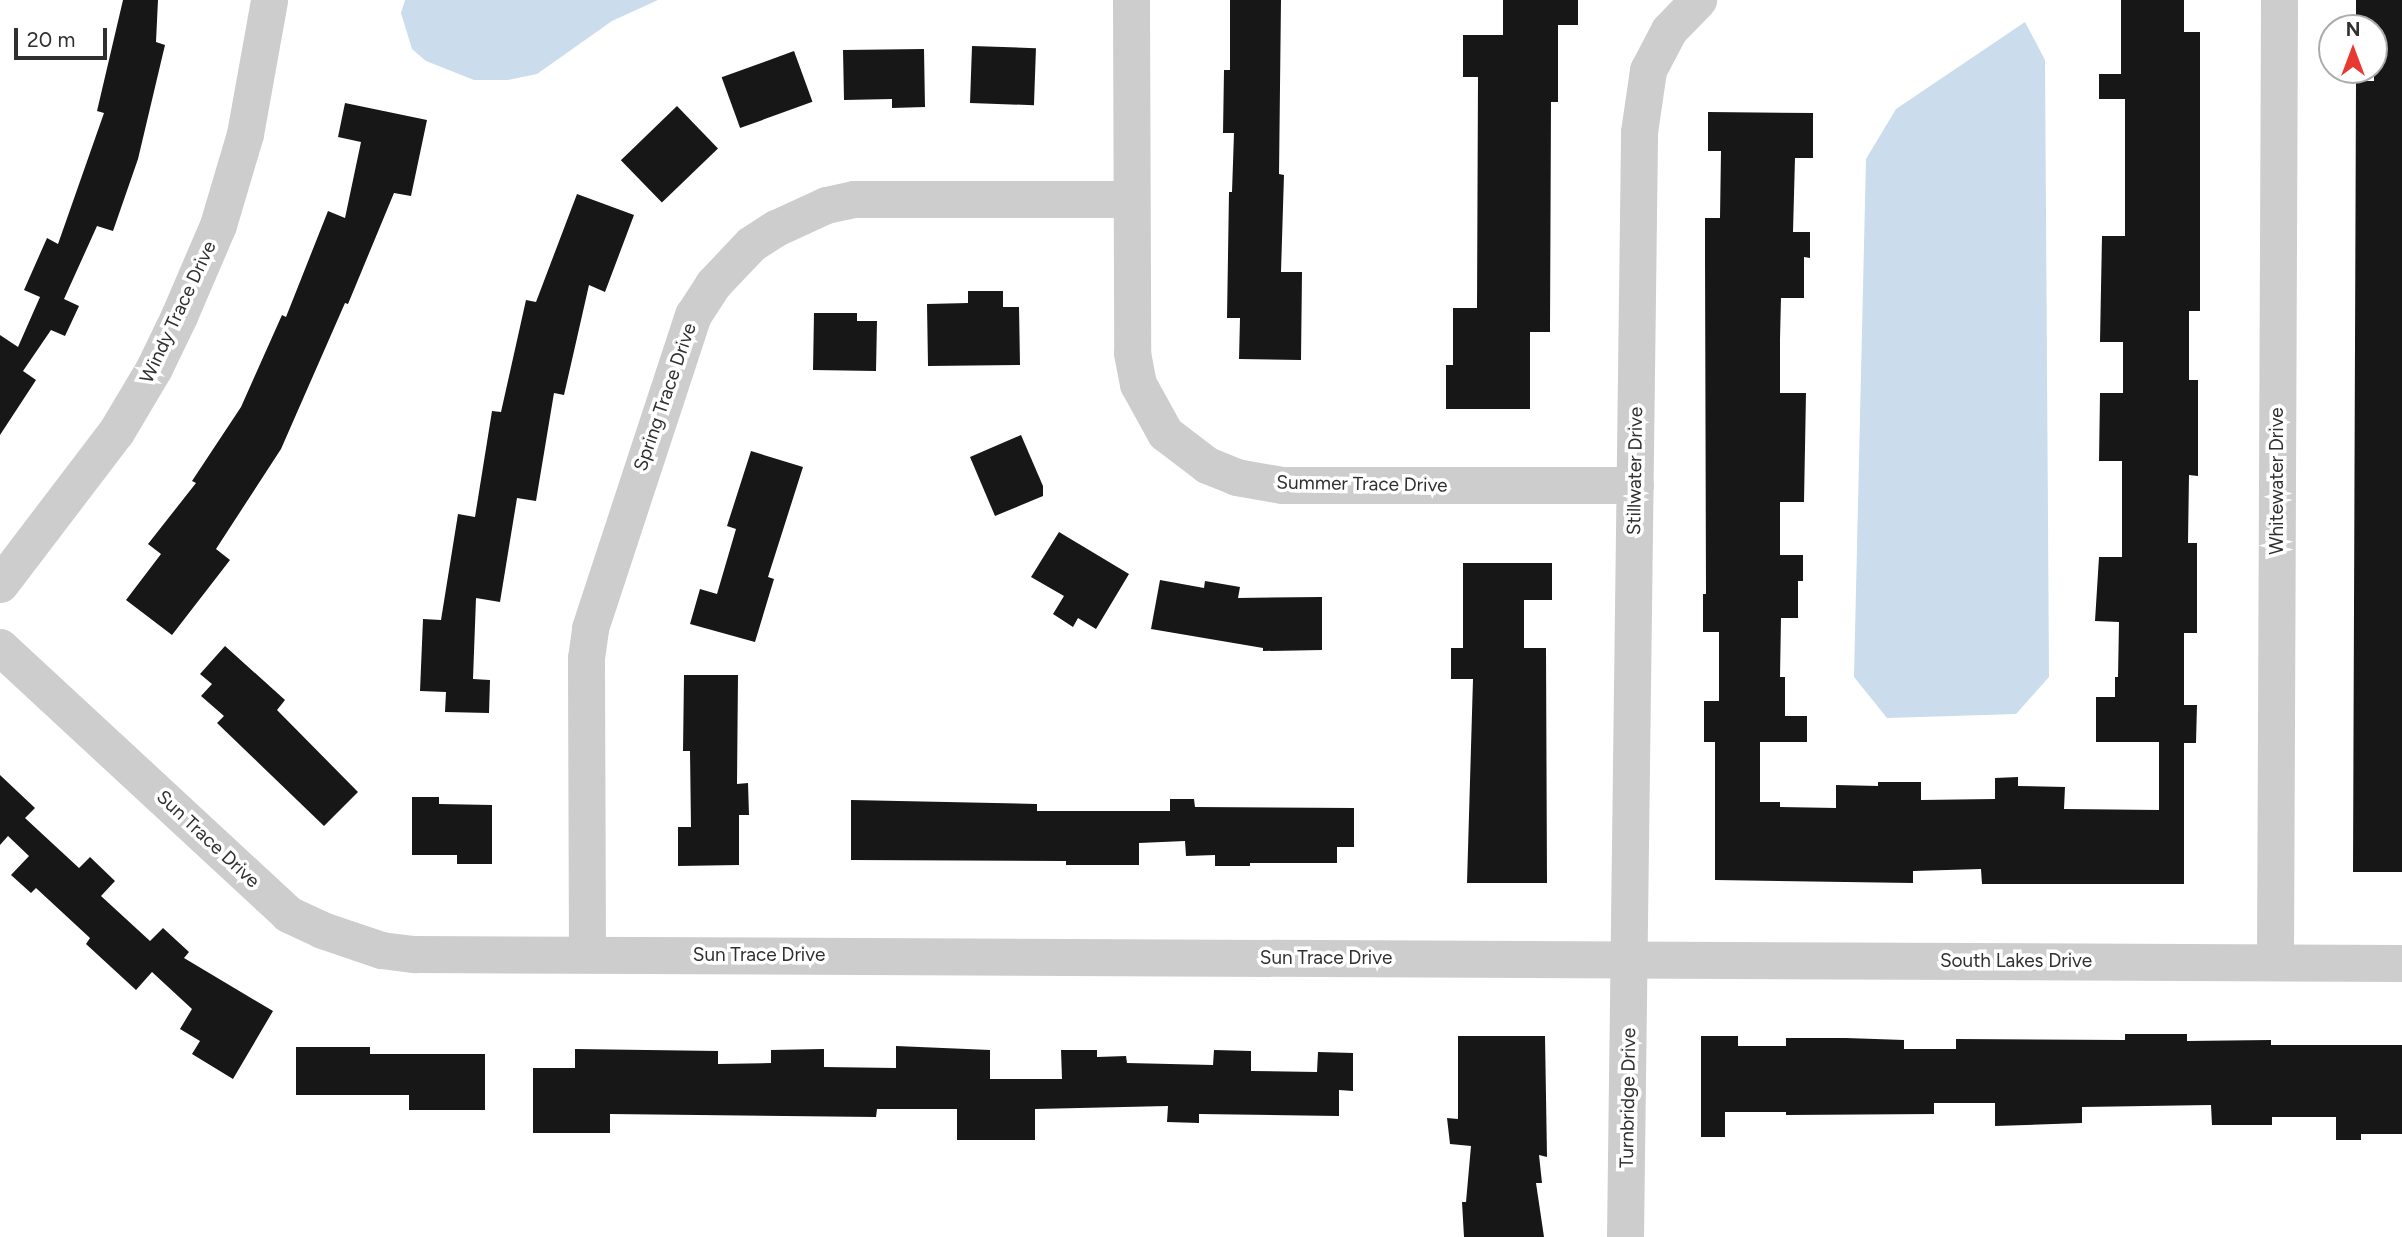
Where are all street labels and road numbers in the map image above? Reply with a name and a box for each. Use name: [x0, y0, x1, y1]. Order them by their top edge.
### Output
street label: Windy Trace Drive: [135, 237, 221, 387]
street label: Spring Trace Drive: [629, 320, 701, 474]
street label: Stillwater Drive: [1622, 407, 1648, 535]
street label: Whitewater Drive: [2266, 407, 2288, 555]
street label: Summer Trace Drive: [1276, 471, 1448, 497]
street label: Sun Trace Drive: [152, 785, 264, 893]
street label: Sun Trace Drive: [693, 944, 825, 966]
street label: Sun Trace Drive: [1260, 947, 1392, 969]
street label: South Lakes Drive: [1940, 950, 2092, 972]
street label: Turnbridge Drive: [1615, 1028, 1641, 1168]

